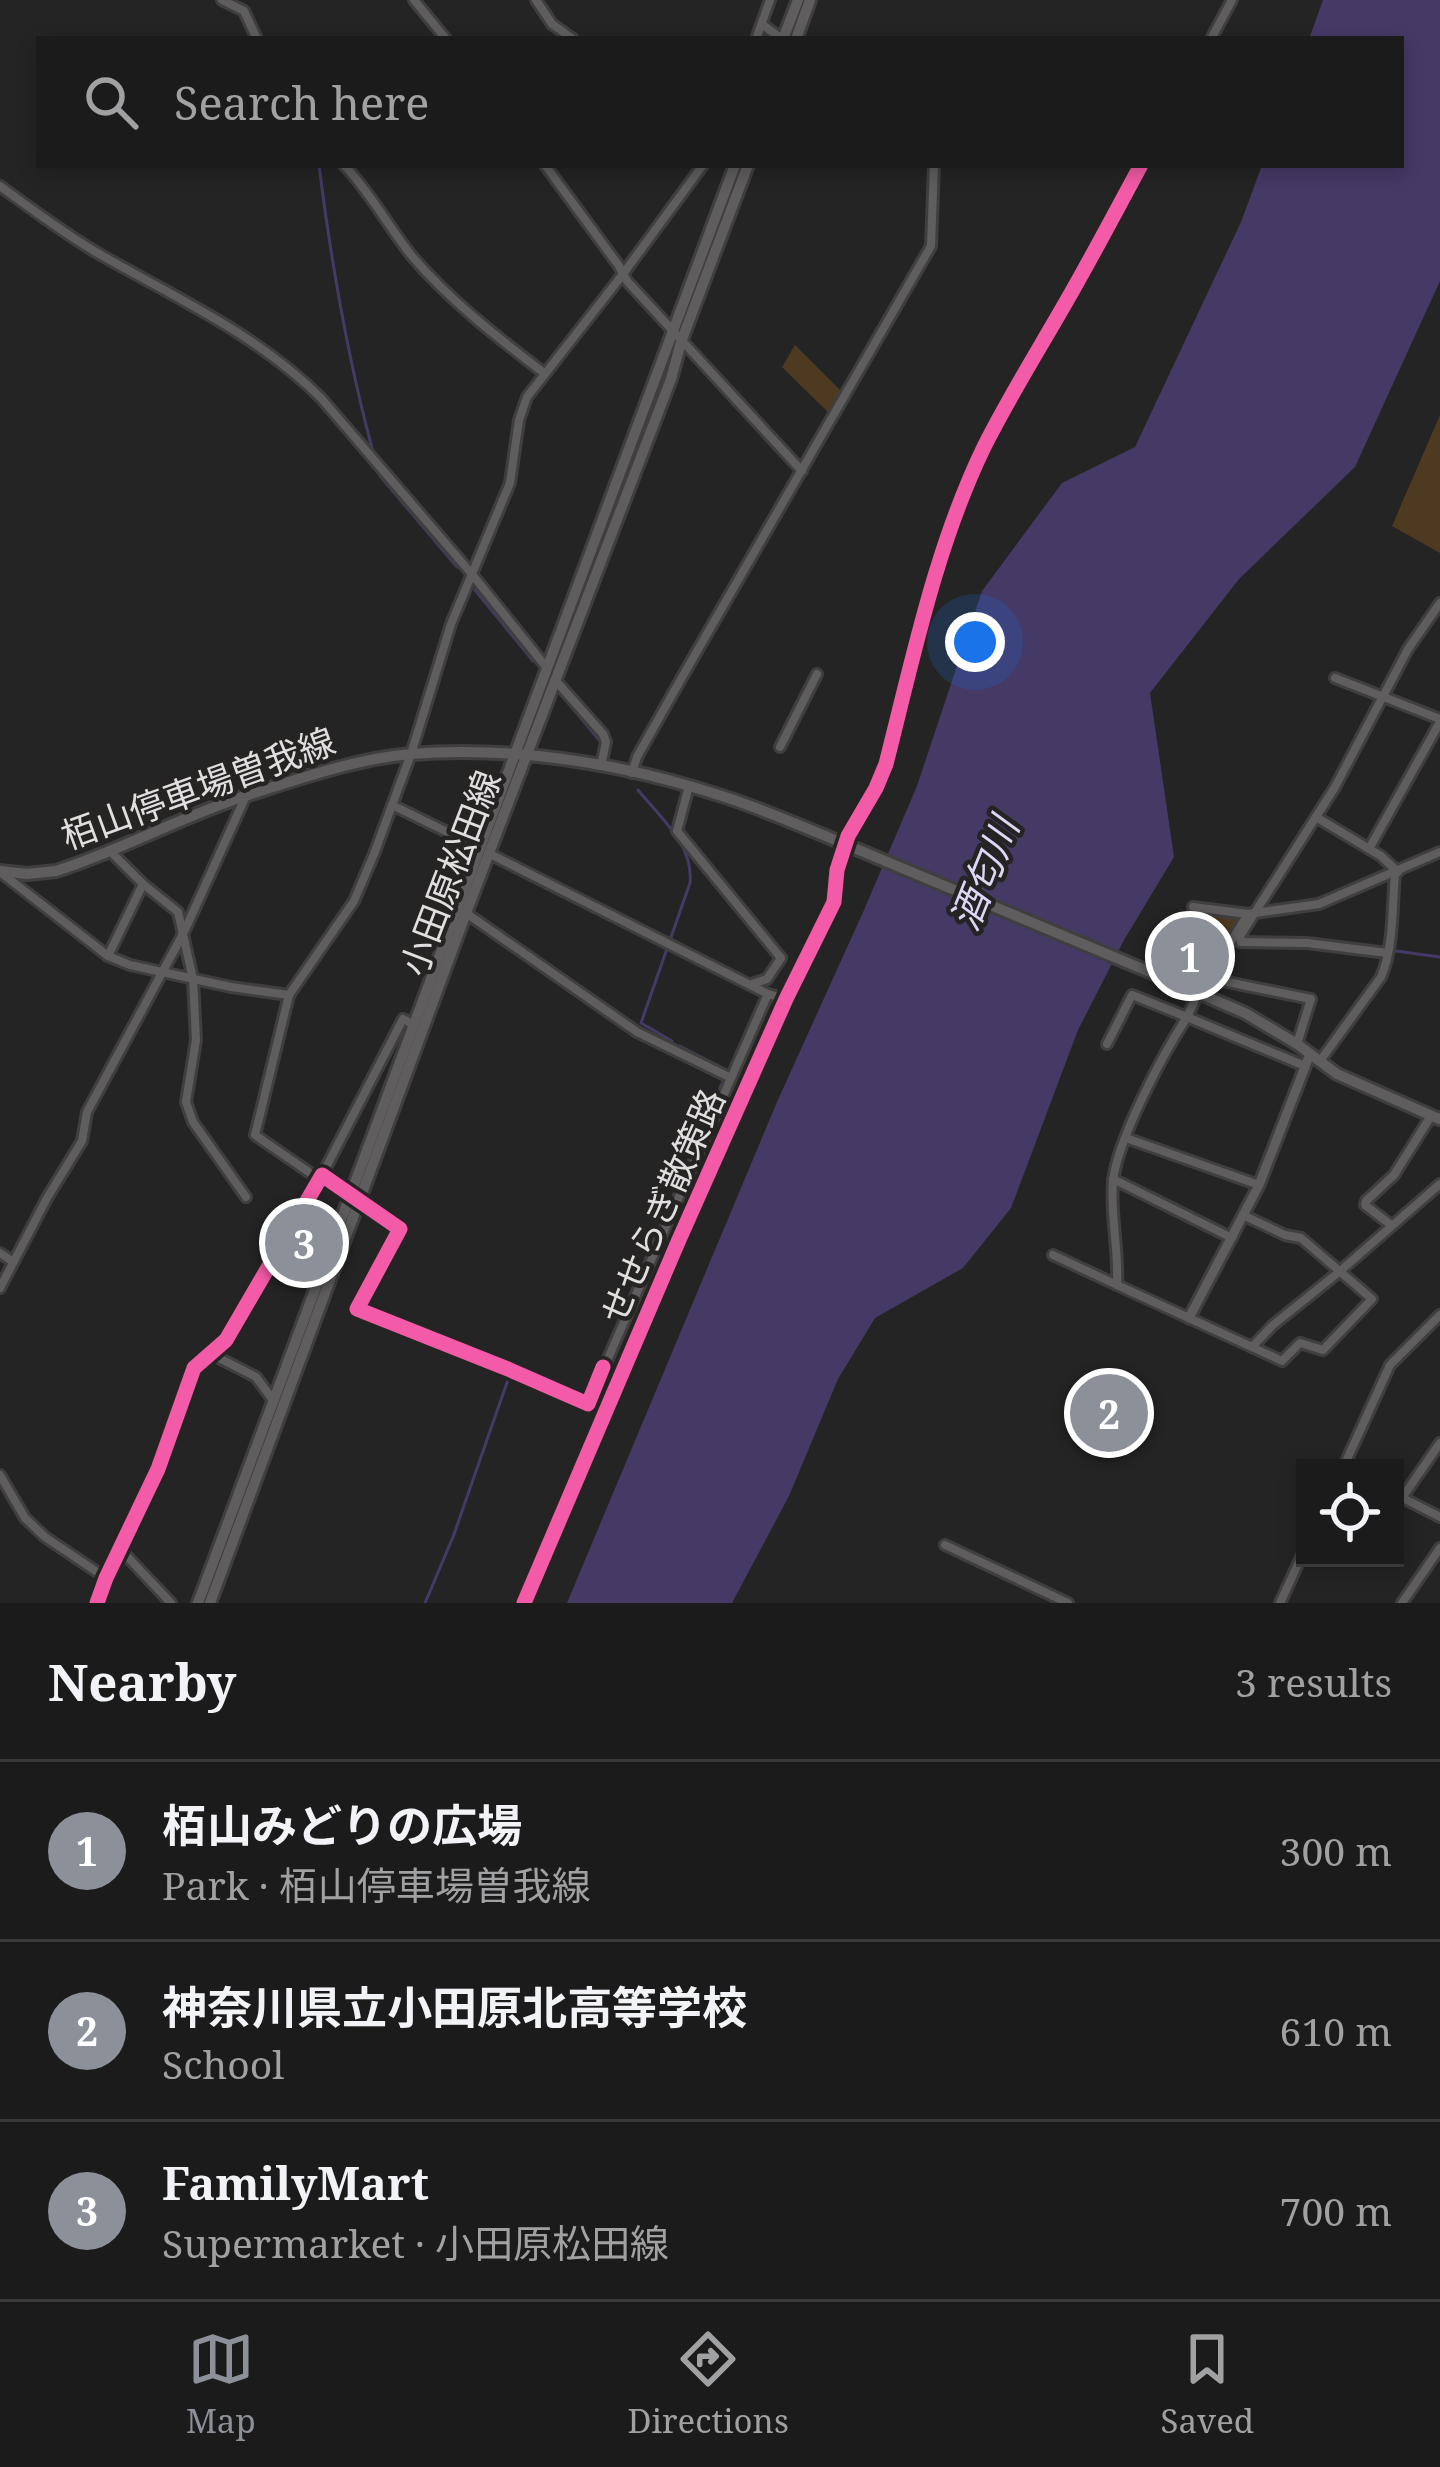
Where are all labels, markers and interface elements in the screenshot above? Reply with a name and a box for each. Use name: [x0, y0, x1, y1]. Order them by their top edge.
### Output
search box: [36, 36, 1404, 168]
icon: search: [78, 69, 144, 135]
text: Search here: [174, 72, 429, 133]
your location: [945, 612, 1005, 672]
street label: 栢山停車場曽我線: [54, 716, 342, 860]
street label: 小田原松田線: [388, 763, 512, 983]
water label: 酒匂川: [937, 805, 1031, 937]
pin: 1: [1151, 911, 1229, 1001]
street label: せせらぎ散策路: [588, 1081, 736, 1331]
pin: 3: [265, 1198, 343, 1288]
pin: 2: [1070, 1368, 1148, 1458]
map controls: [1296, 1459, 1404, 1567]
button: locate: [1296, 1459, 1404, 1567]
text: Nearby: [48, 1646, 236, 1716]
text: 3 results: [1235, 1655, 1392, 1708]
text: 栢山みどりの広場: [162, 1794, 522, 1855]
text: 1: [76, 1824, 98, 1877]
text: 300 m: [1280, 1824, 1392, 1877]
text: Park · 栢山停車場曽我線: [162, 1858, 591, 1911]
text: 神奈川県立小田原北高等学校: [162, 1976, 747, 2037]
text: 2: [76, 2004, 98, 2057]
text: 610 m: [1280, 2004, 1392, 2057]
text: School: [162, 2037, 284, 2090]
text: FamilyMart: [162, 2152, 429, 2213]
text: 3: [76, 2184, 98, 2237]
text: 700 m: [1280, 2184, 1392, 2237]
text: Supermarket · 小田原松田線: [162, 2216, 669, 2269]
tab: Map: [186, 2326, 256, 2443]
tab: Directions: [627, 2326, 789, 2443]
tab: Saved: [1161, 2326, 1254, 2443]

